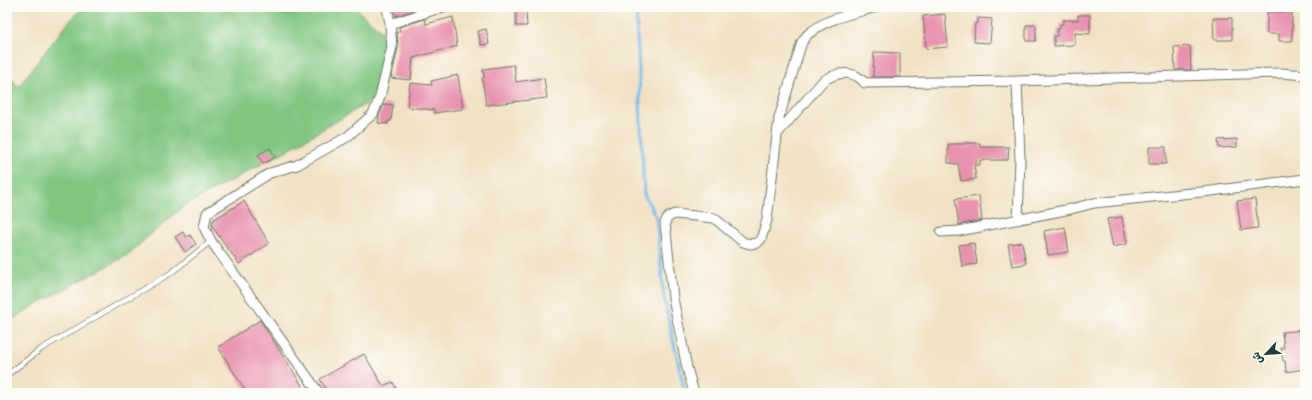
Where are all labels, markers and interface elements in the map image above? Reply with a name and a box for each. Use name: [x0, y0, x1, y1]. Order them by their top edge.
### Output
north arrow: [1246, 334, 1286, 374]
text: ش: [1248, 349, 1267, 367]

